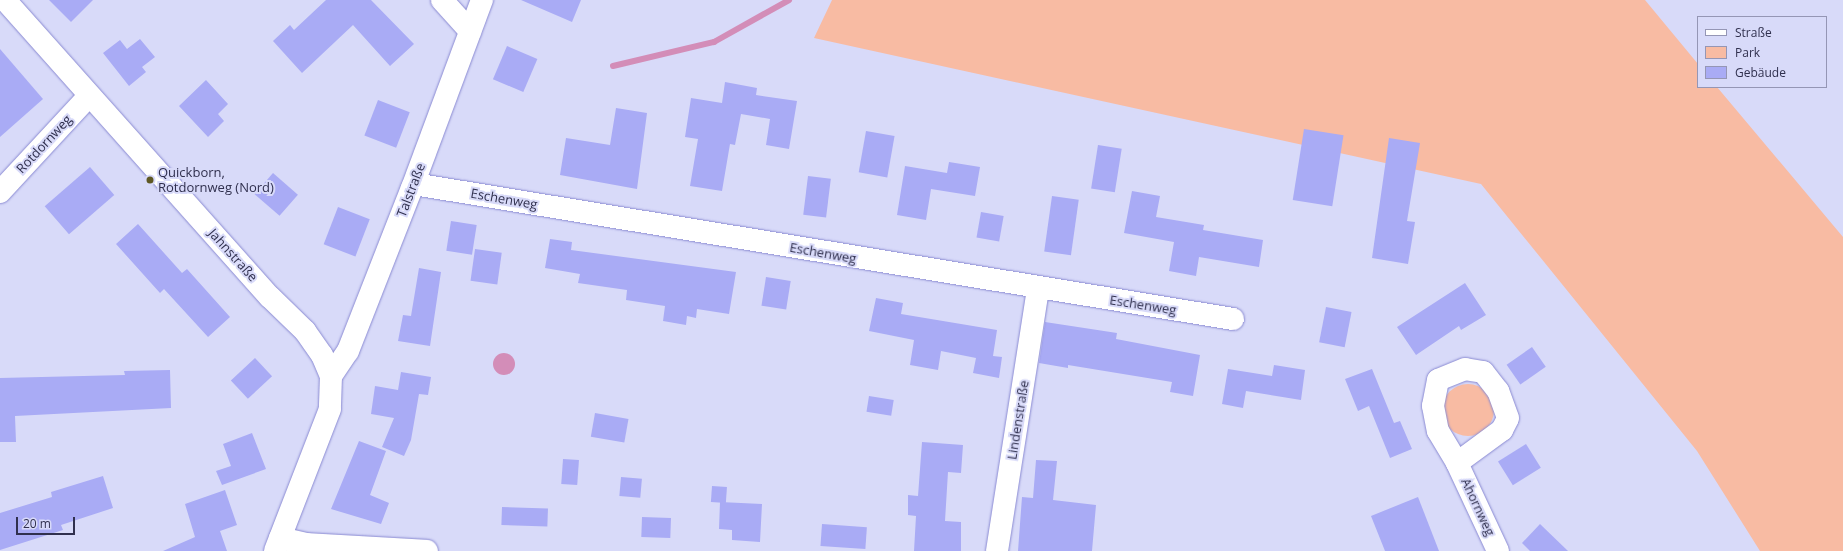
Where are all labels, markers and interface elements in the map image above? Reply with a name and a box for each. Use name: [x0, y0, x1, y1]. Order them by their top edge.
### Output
legend: [1697, 16, 1827, 88]
text: Straße: [1735, 24, 1772, 41]
text: Park: [1735, 44, 1760, 61]
text: Gebäude: [1735, 64, 1786, 81]
street label: Rotdornweg: [13, 112, 75, 176]
street label: Talstraße: [394, 161, 428, 219]
place label: Quickborn, Rotdornweg (Nord): [158, 165, 274, 196]
marker: Quickborn, Rotdornweg (Nord): [145, 175, 155, 185]
street label: Eschenweg: [469, 185, 539, 213]
street label: Jahnstraße: [205, 225, 261, 285]
street label: Eschenweg: [788, 239, 858, 267]
street label: Eschenweg: [1109, 292, 1177, 318]
street label: Lindenstraße: [1004, 379, 1032, 461]
street label: Ahornweg: [1458, 476, 1498, 538]
scale bar: [18, 509, 77, 535]
text: 20 m: [23, 515, 51, 532]

